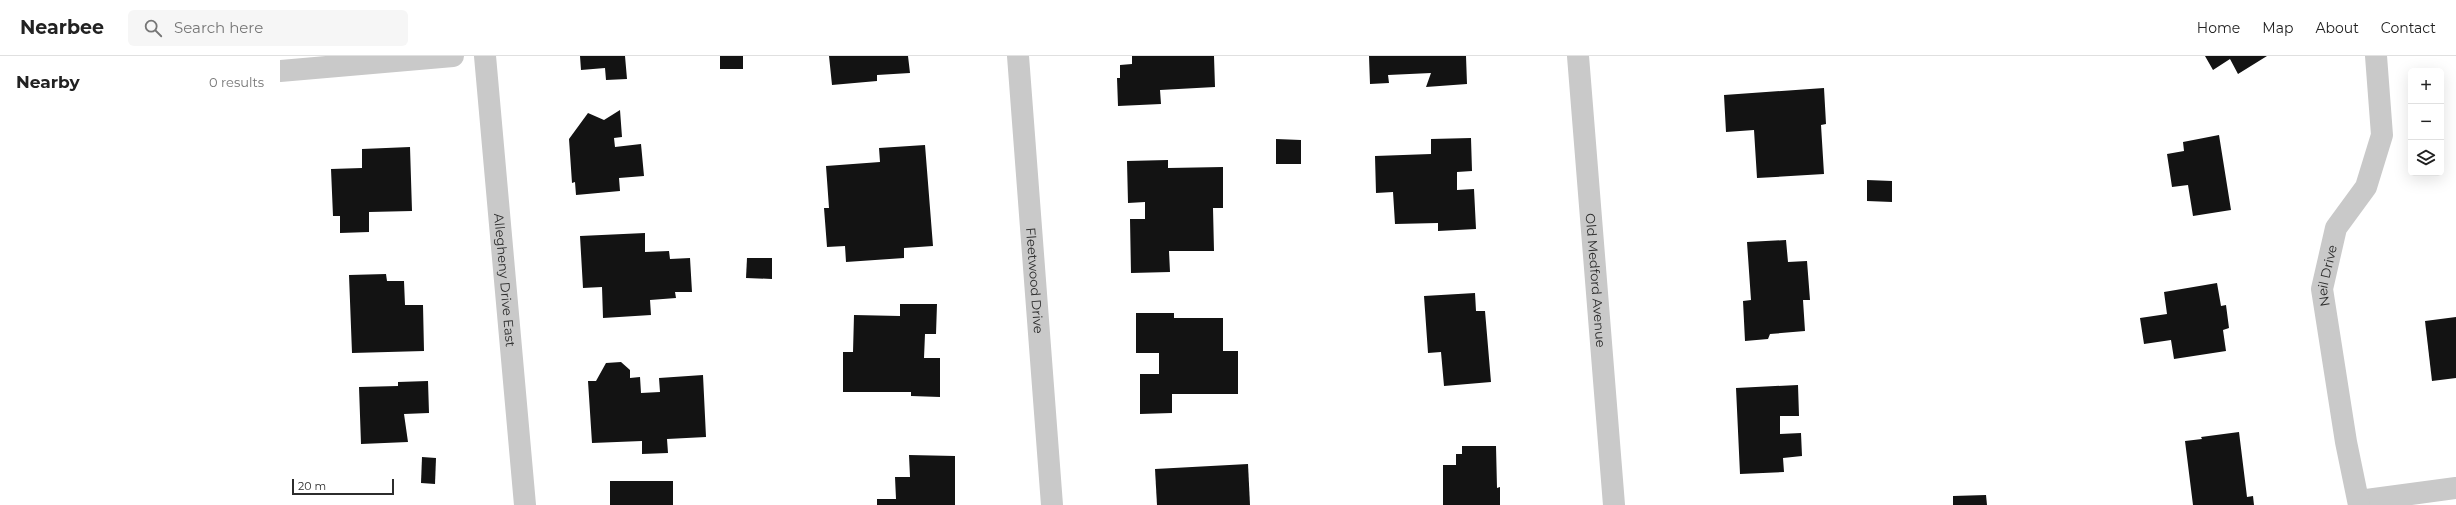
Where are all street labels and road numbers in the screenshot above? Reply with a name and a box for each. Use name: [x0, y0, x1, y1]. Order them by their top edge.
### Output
street label: Allegheny Drive East: [491, 213, 519, 348]
street label: Old Medford Avenue: [1583, 213, 1609, 348]
street label: Fleetwood Drive: [1023, 227, 1047, 334]
street label: Neil Drive: [2314, 243, 2340, 308]

